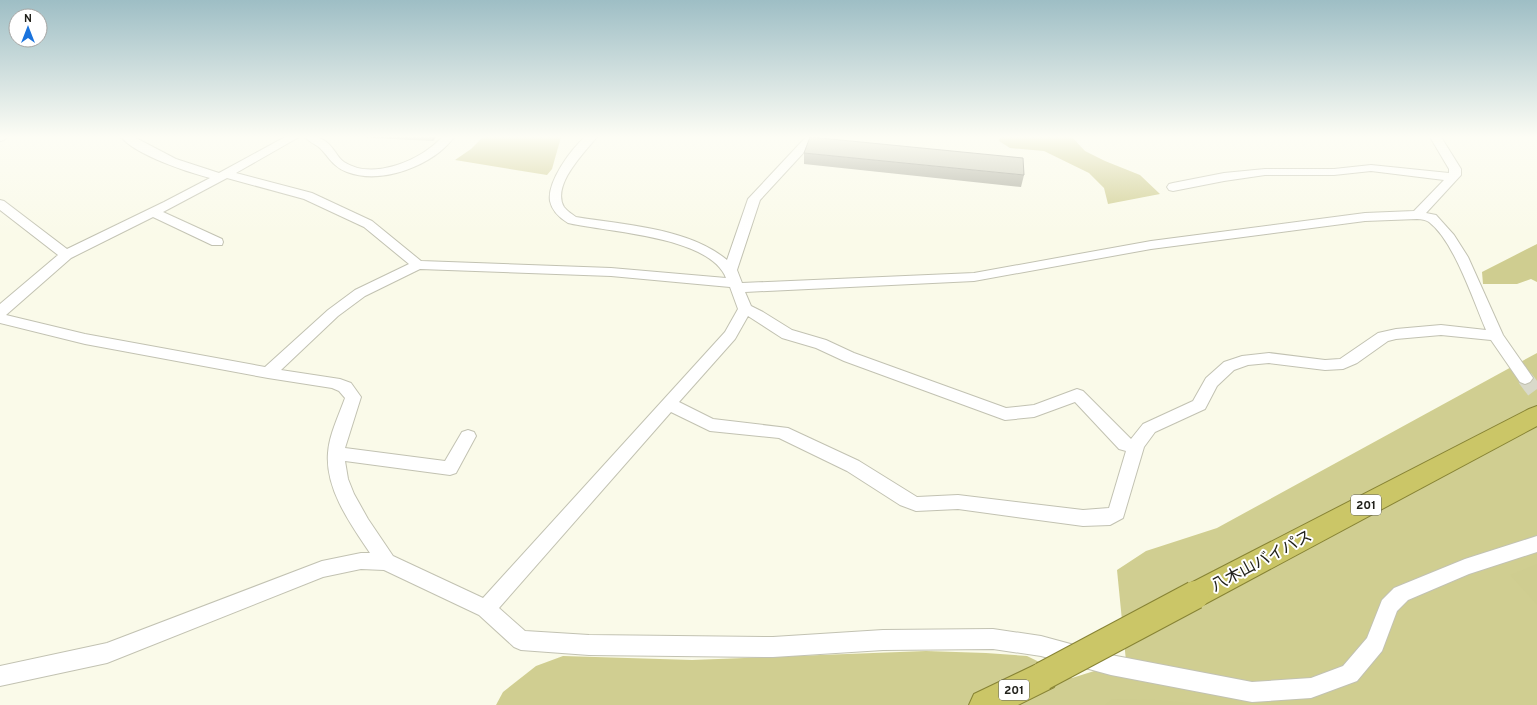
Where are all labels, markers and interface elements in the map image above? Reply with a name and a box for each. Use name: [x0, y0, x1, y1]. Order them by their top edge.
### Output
north arrow: [8, 8, 48, 48]
text: N: [24, 12, 32, 26]
road number: 201: [1351, 495, 1381, 515]
street label: 八木山バイパス: [1208, 527, 1316, 597]
road number: 201: [999, 680, 1029, 700]

